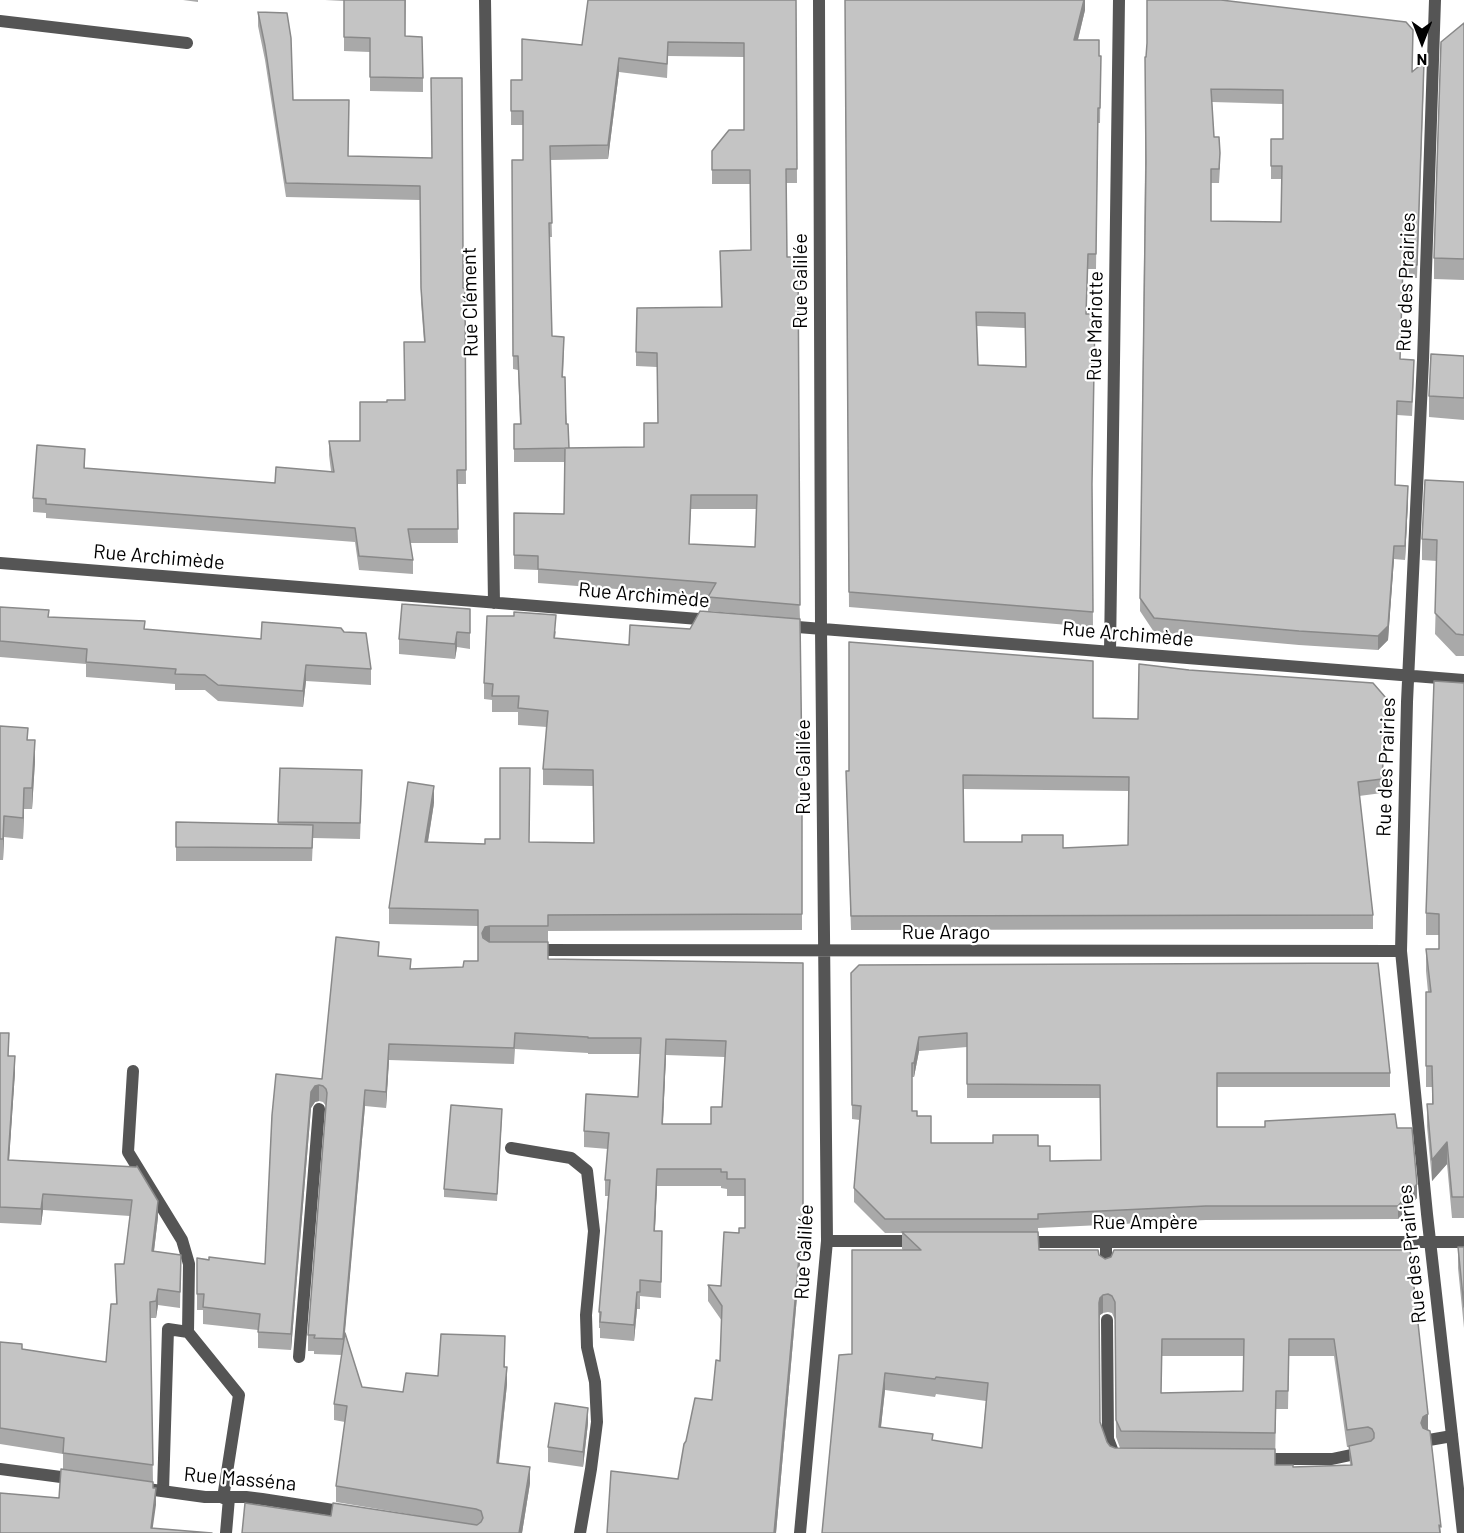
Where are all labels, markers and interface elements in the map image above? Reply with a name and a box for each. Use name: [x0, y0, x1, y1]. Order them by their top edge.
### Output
north arrow: [1392, 12, 1452, 72]
text: N: [1417, 51, 1427, 70]
street label: Rue des Prairies: [1392, 212, 1420, 352]
street label: Rue Galilée: [788, 233, 812, 329]
street label: Rue Clément: [457, 247, 483, 357]
street label: Rue Mariotte: [1082, 271, 1108, 381]
street label: Rue Archimède: [92, 539, 226, 575]
street label: Rue Archimède: [577, 577, 711, 613]
street label: Rue Archimède: [1061, 616, 1195, 652]
street label: Rue des Prairies: [1372, 697, 1400, 837]
street label: Rue Galilée: [791, 719, 815, 815]
street label: Rue Arago: [902, 920, 990, 944]
street label: Rue des Prairies: [1393, 1183, 1431, 1325]
street label: Rue Galilée: [790, 1204, 818, 1300]
street label: Rue Ampère: [1092, 1210, 1198, 1234]
street label: Rue Masséna: [183, 1462, 297, 1496]

